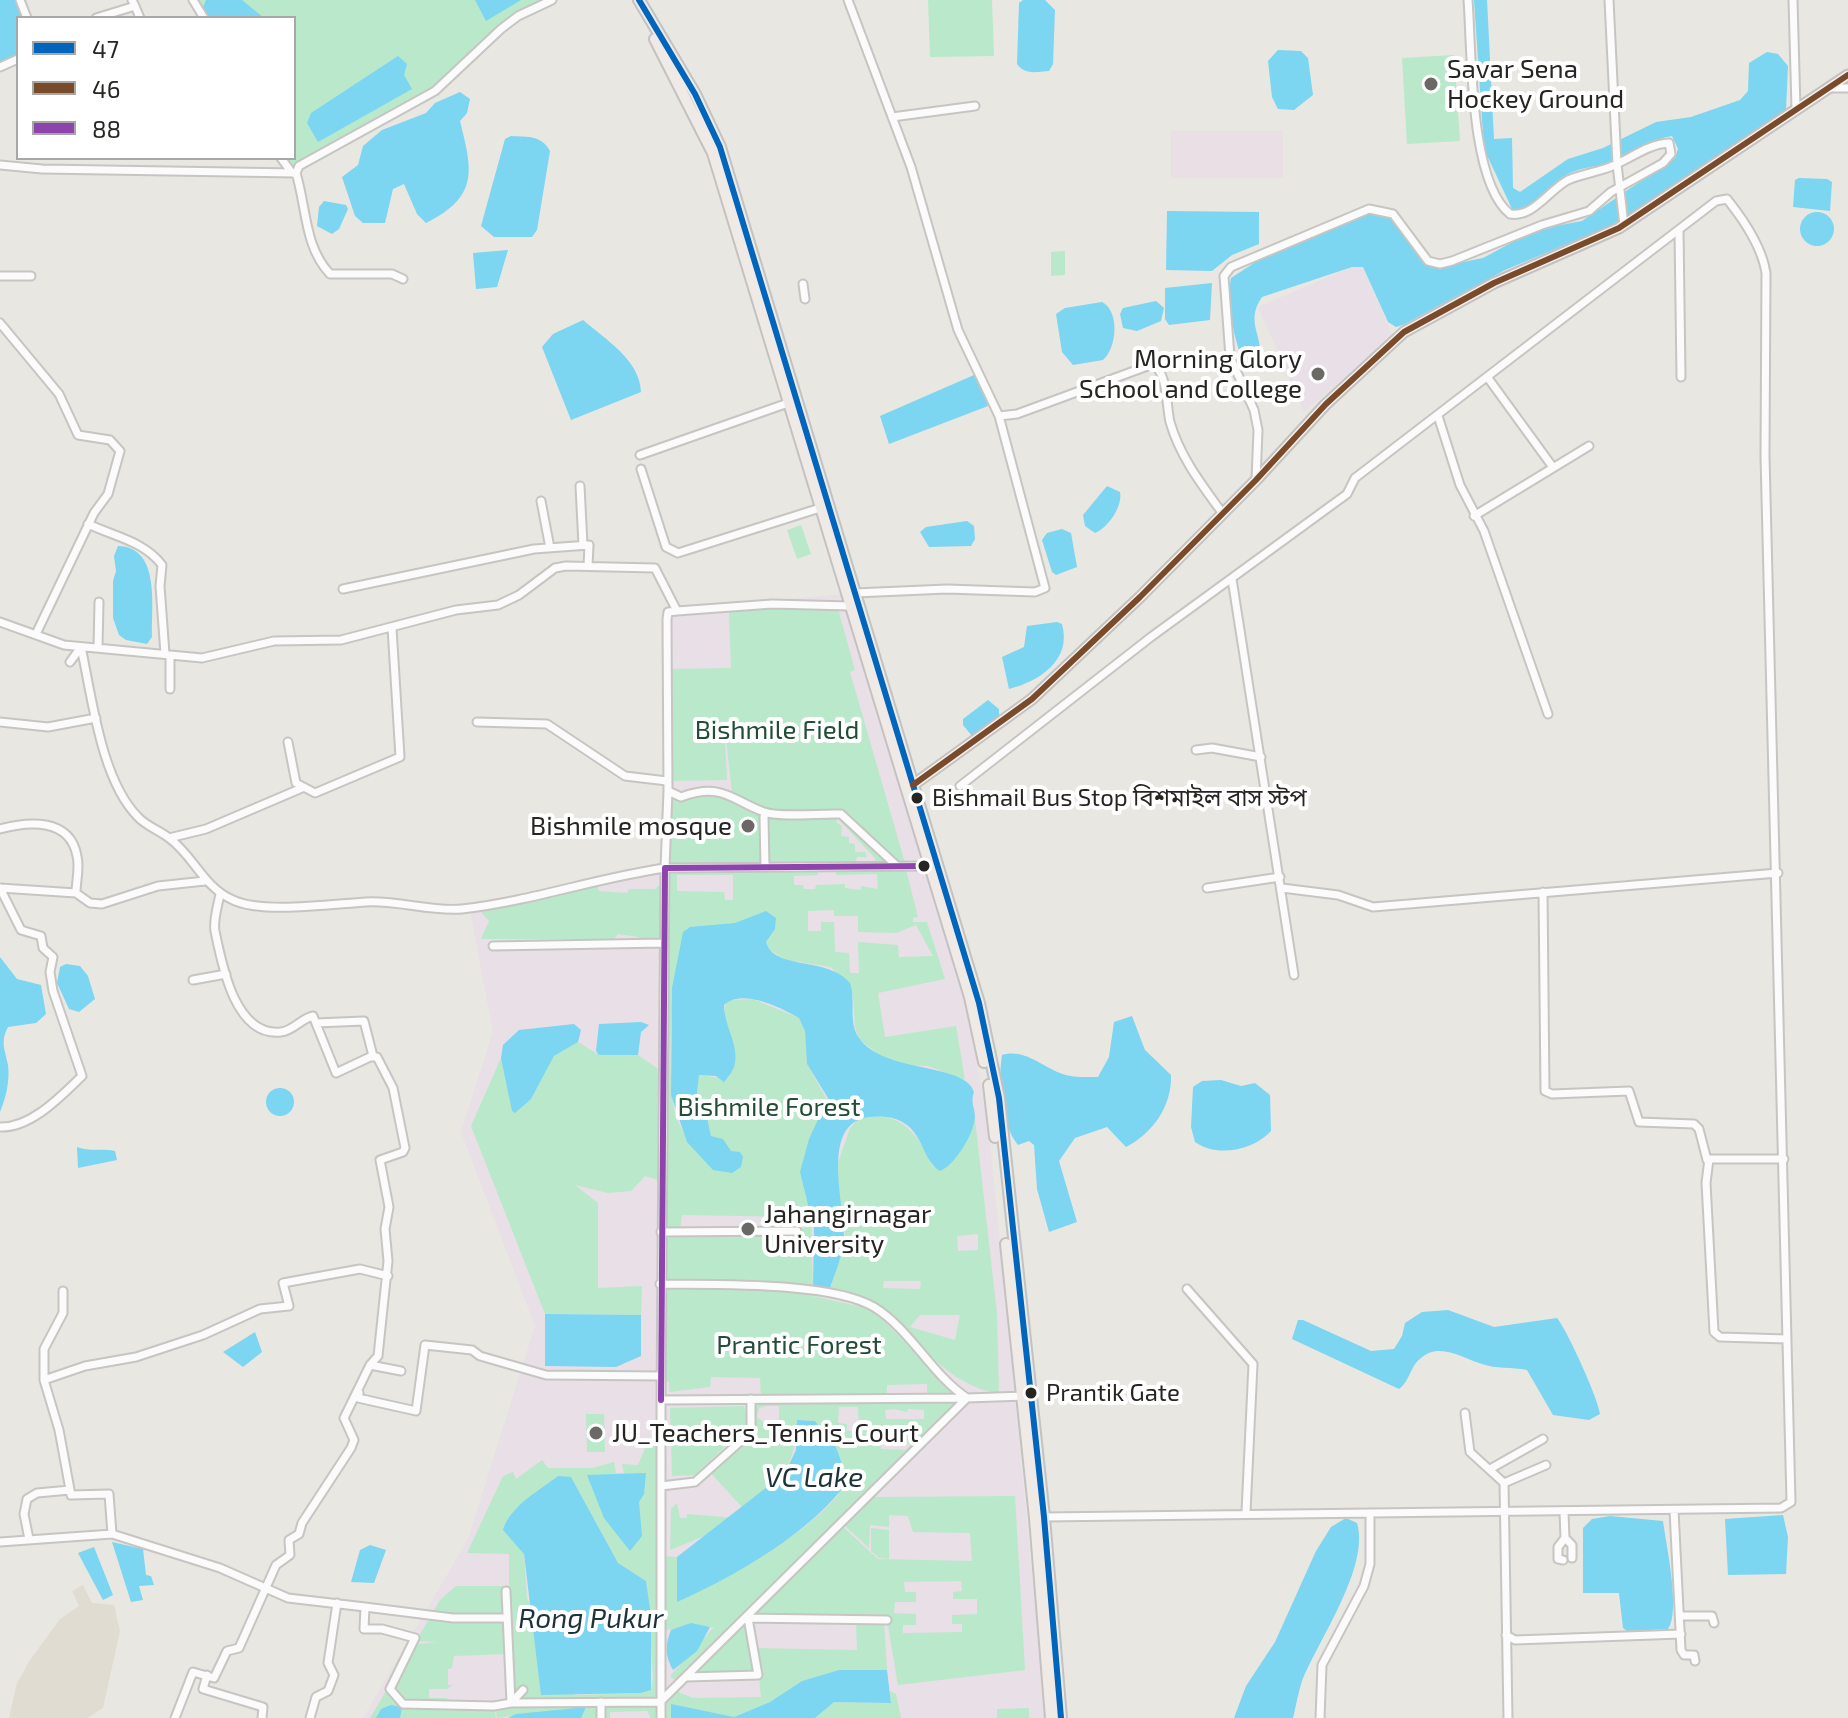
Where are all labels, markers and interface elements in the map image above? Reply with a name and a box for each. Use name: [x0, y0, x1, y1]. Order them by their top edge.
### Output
legend: [16, 16, 296, 160]
text: 47: [92, 34, 119, 63]
place label: Savar Sena Hockey Ground: [1447, 53, 1624, 114]
text: 46: [92, 74, 121, 103]
marker: Savar Sena Hockey Ground: [1422, 75, 1440, 93]
text: 88: [92, 114, 121, 143]
place label: Morning Glory School and College: [1079, 343, 1302, 404]
marker: Morning Glory School and College: [1309, 365, 1327, 383]
park label: Bishmile Field: [695, 714, 859, 746]
place label: Bishmail Bus Stop বিশমাইল বাস স্টপ: [932, 784, 1307, 812]
marker: Bishmail Bus Stop বিশমাইল বাস স্টপ: [909, 790, 925, 806]
place label: Bishmile mosque: [530, 810, 732, 842]
marker: Bishmile mosque: [739, 817, 757, 835]
unlabelled marker: [916, 858, 932, 874]
park label: Bishmile Forest: [677, 1091, 861, 1123]
place label: Jahangirnagar University: [764, 1198, 931, 1260]
marker: Jahangirnagar University: [739, 1220, 757, 1238]
park label: Prantic Forest: [716, 1329, 882, 1361]
place label: Prantik Gate: [1046, 1379, 1180, 1407]
marker: Prantik Gate: [1023, 1385, 1039, 1401]
place label: JU_Teachers_Tennis_Court: [612, 1417, 919, 1449]
marker: JU_Teachers_Tennis_Court: [587, 1424, 605, 1442]
water label: VC Lake: [765, 1461, 863, 1495]
water label: Rong Pukur: [518, 1602, 664, 1636]

